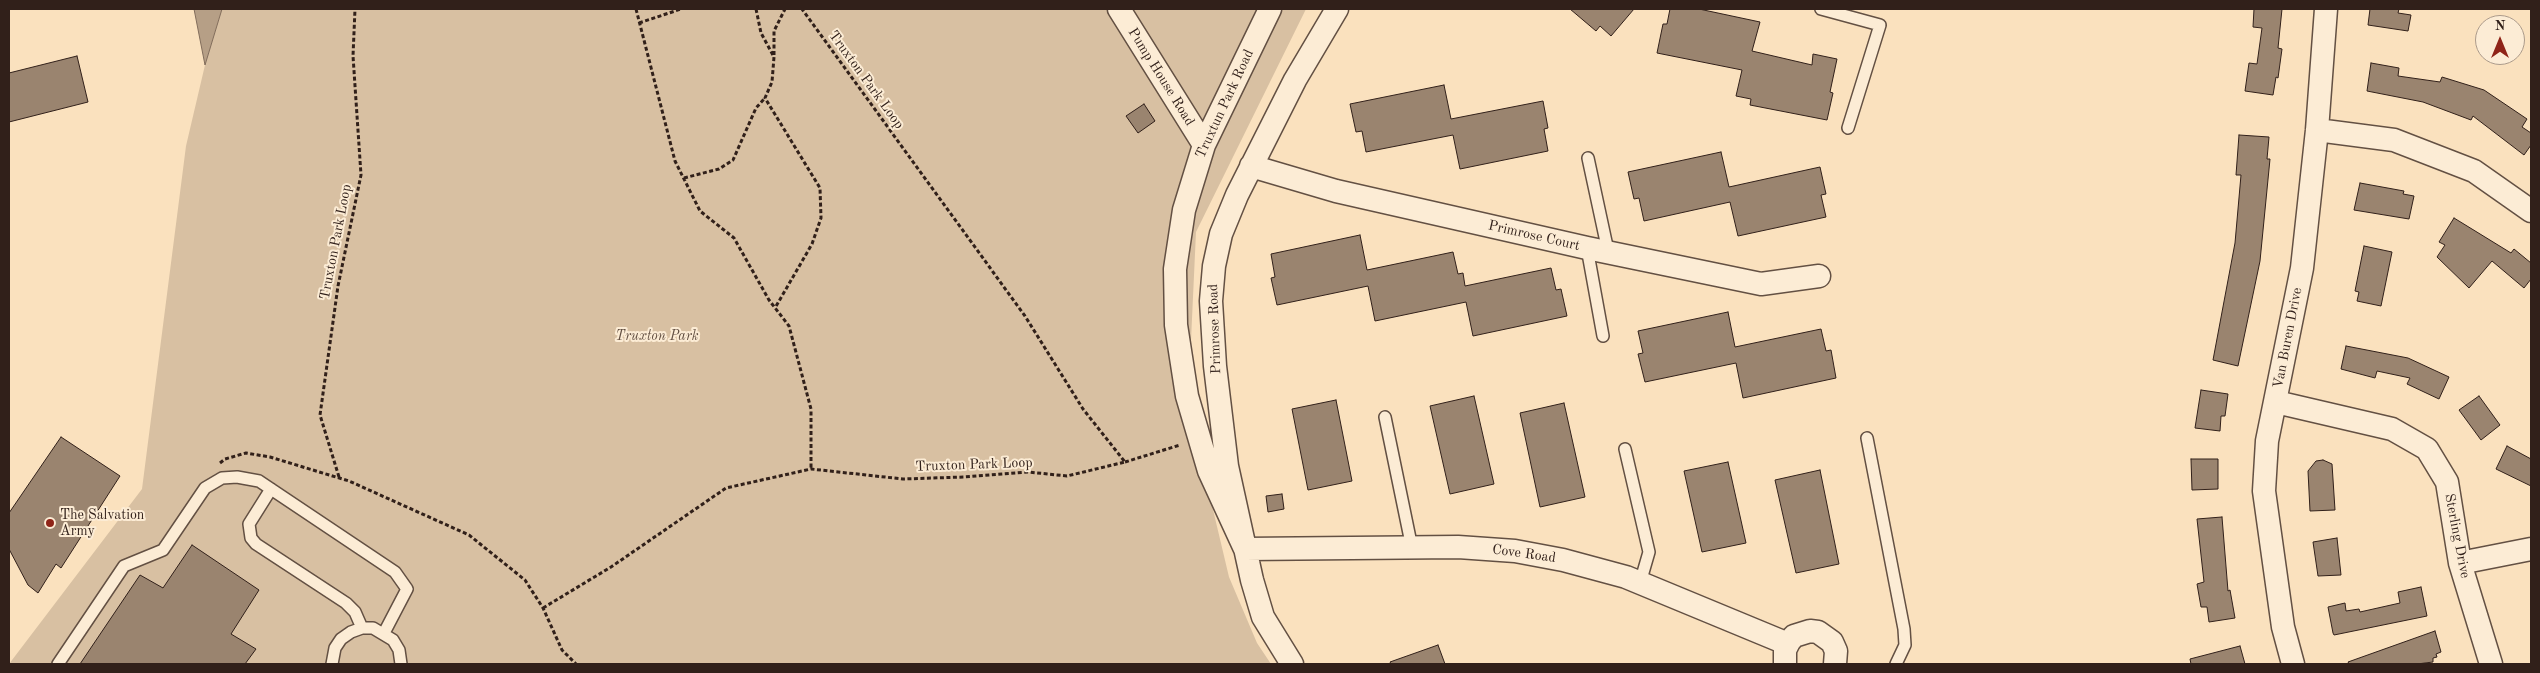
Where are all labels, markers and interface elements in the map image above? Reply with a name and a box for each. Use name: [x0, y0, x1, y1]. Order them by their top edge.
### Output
north arrow: [2475, 15, 2525, 65]
text: N: [2495, 19, 2505, 33]
street label: Pump House Road: [1124, 25, 1198, 129]
street label: Truxton Park Loop: [825, 28, 907, 132]
street label: Truxtun Park Road: [1192, 47, 1258, 161]
street label: Truxton Park Loop: [317, 183, 355, 301]
street label: Primrose Court: [1486, 217, 1582, 255]
street label: Primrose Road: [1205, 284, 1225, 374]
street label: Van Buren Drive: [2270, 286, 2306, 390]
park label: Truxton Park: [615, 328, 699, 344]
street label: Truxton Park Loop: [915, 455, 1033, 475]
street label: Sterling Drive: [2441, 492, 2473, 580]
place label: The Salvation Army: [60, 507, 144, 540]
marker: The Salvation Army: [44, 517, 56, 529]
street label: Cove Road: [1491, 541, 1557, 567]

